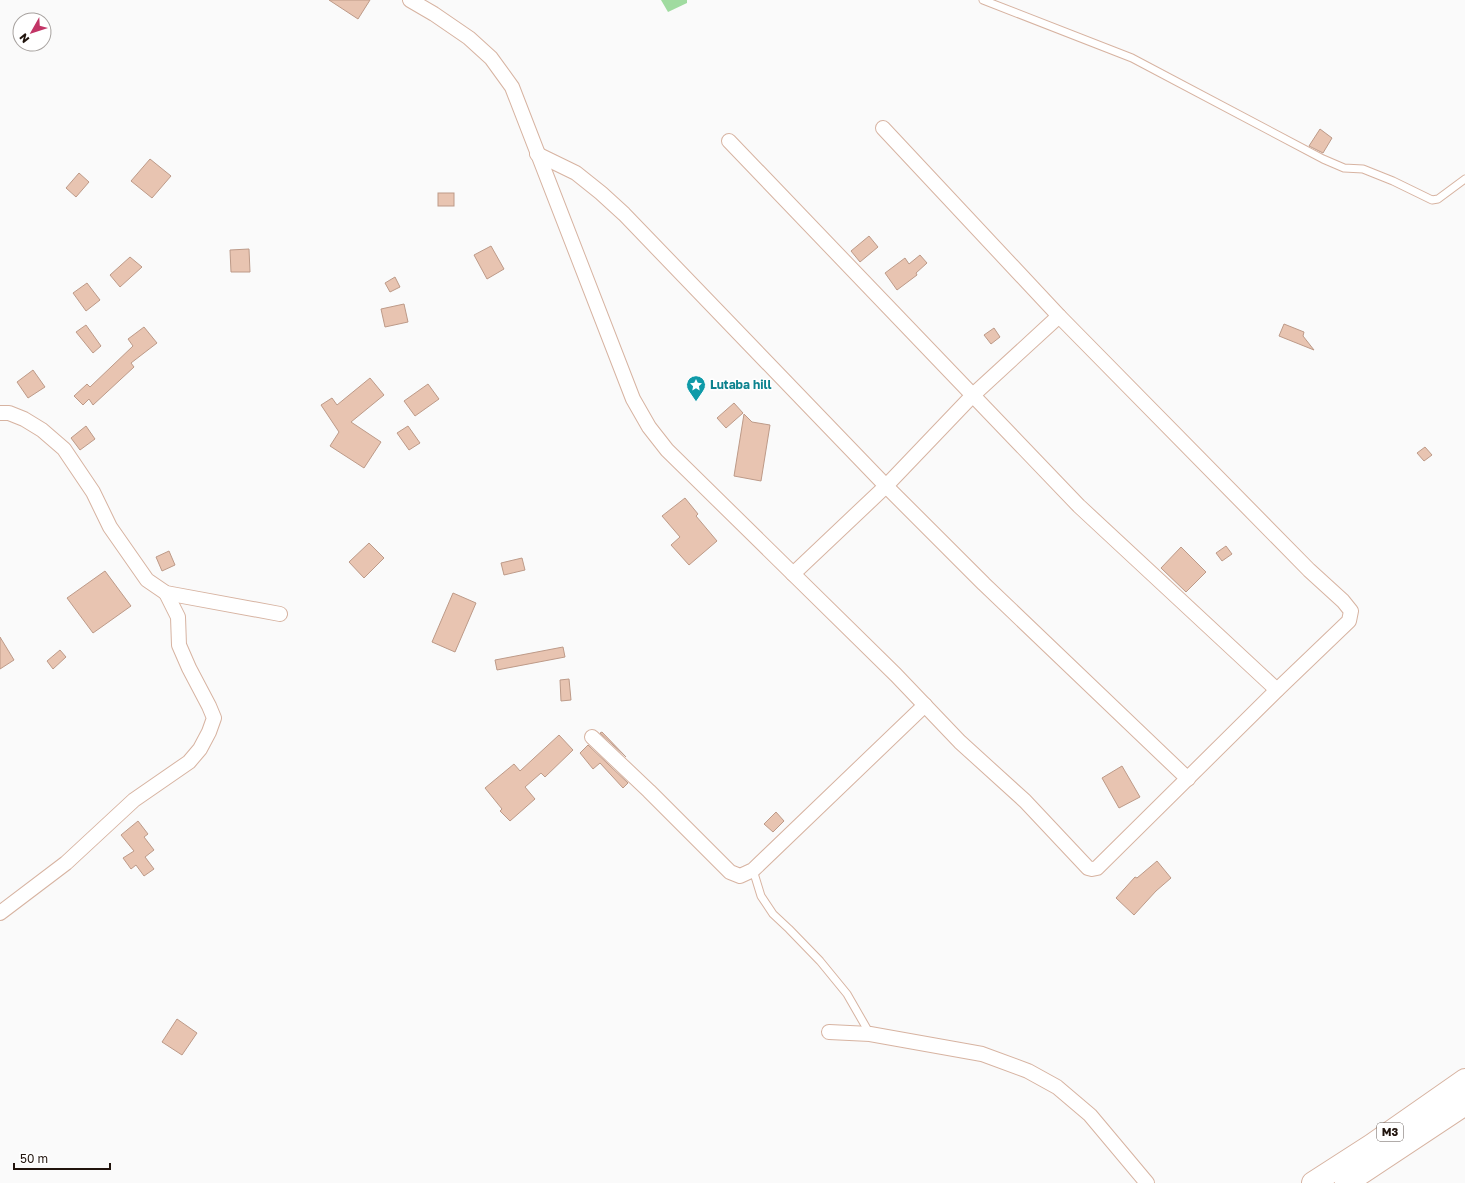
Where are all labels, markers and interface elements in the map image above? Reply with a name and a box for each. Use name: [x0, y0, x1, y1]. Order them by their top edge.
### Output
north arrow: [12, 12, 52, 52]
text: N: [16, 31, 32, 46]
place icon: Lutaba hill: [685, 374, 707, 402]
place label: Lutaba hill: [710, 377, 772, 392]
road number: M3: [1377, 1123, 1403, 1141]
scale bar: [14, 1145, 110, 1171]
text: 50 m: [20, 1151, 48, 1166]

